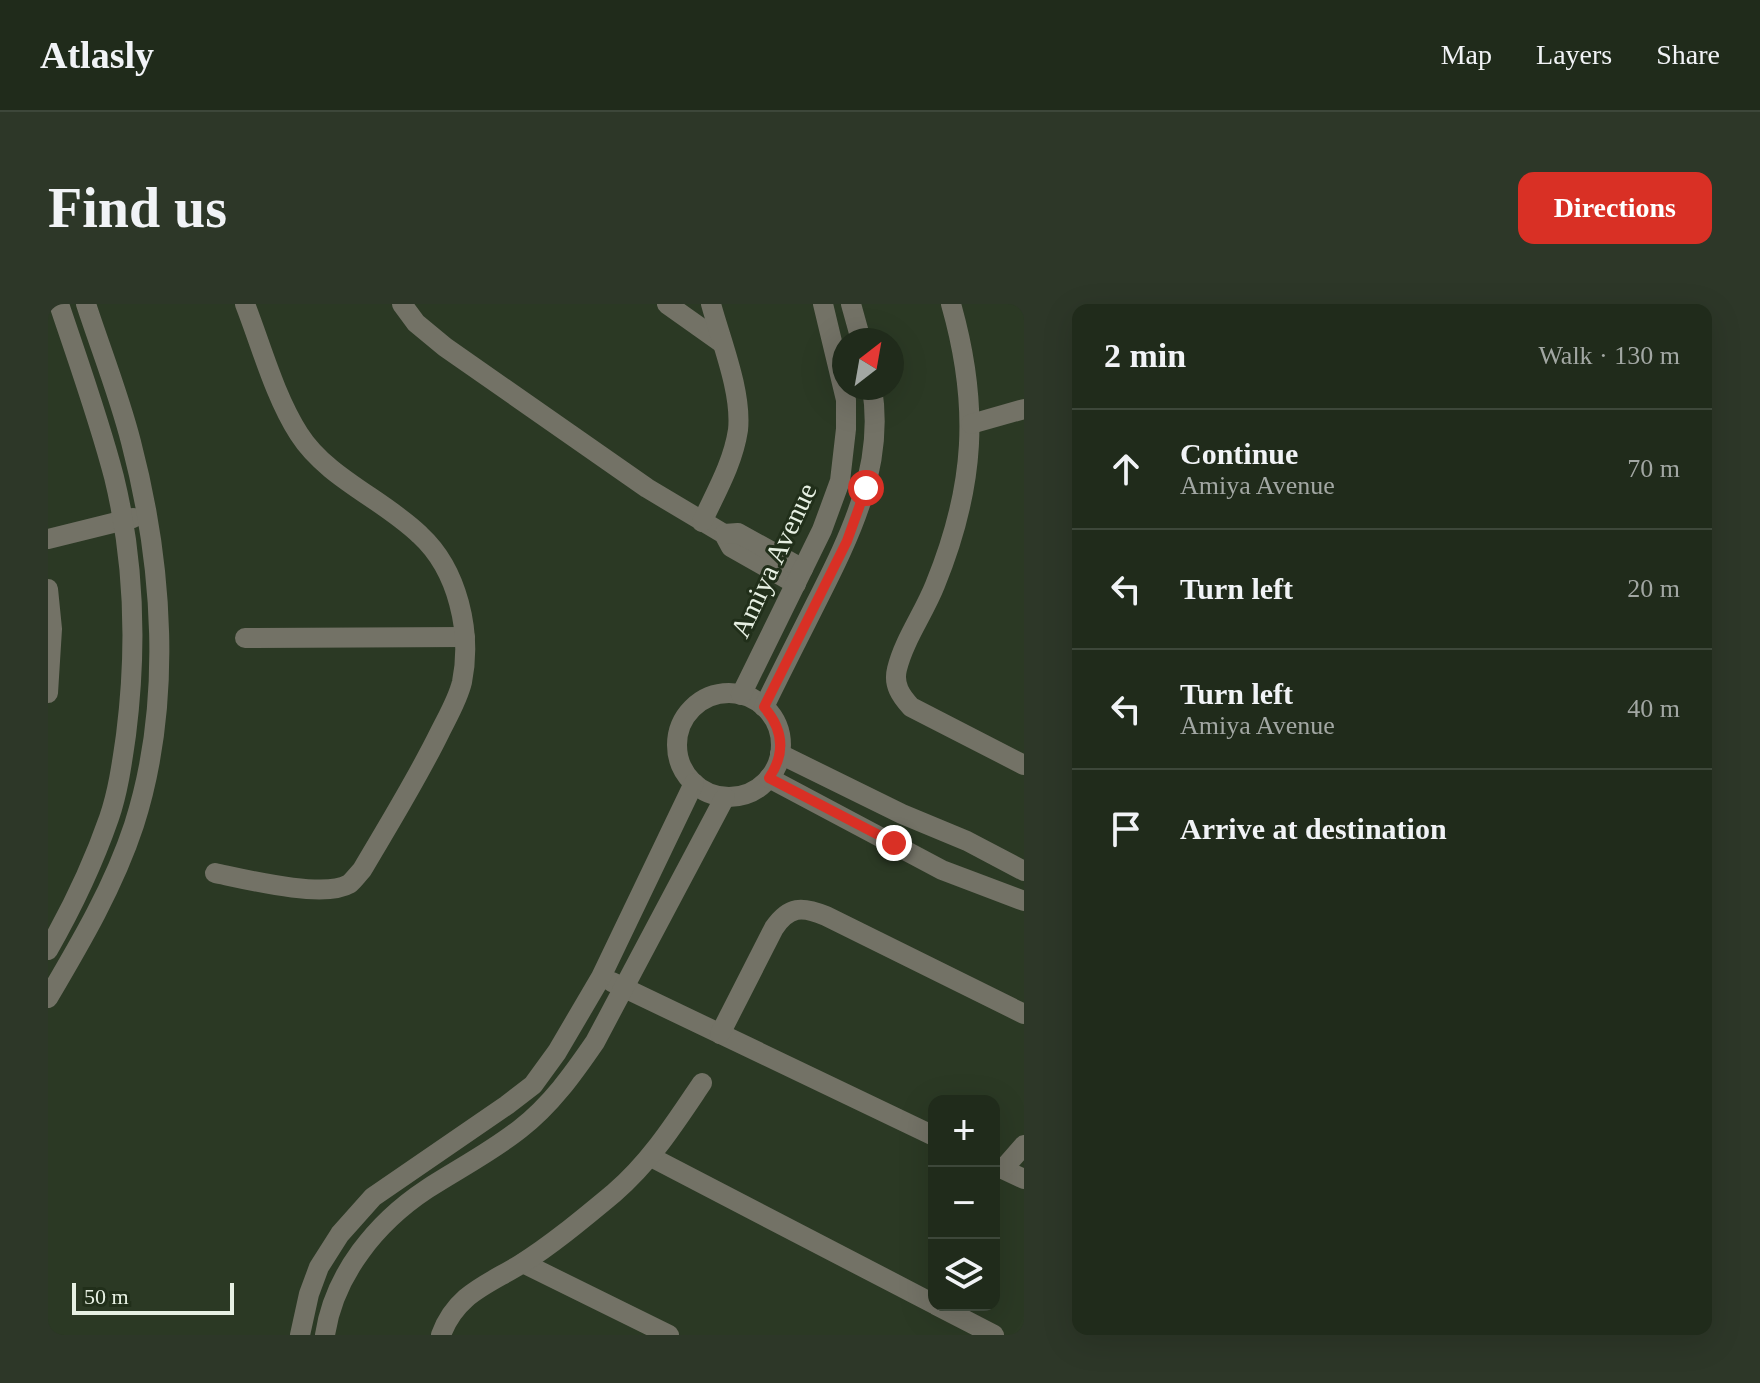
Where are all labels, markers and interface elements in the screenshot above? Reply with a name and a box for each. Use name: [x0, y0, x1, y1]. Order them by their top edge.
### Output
text: Atlasly: [40, 34, 154, 76]
text: Map: [1441, 39, 1492, 70]
text: Layers: [1536, 39, 1612, 70]
text: Share: [1656, 39, 1720, 70]
button: Directions: [1518, 172, 1712, 244]
text: Find us: [48, 177, 227, 239]
north arrow: [832, 328, 904, 400]
text: 2 min: [1104, 337, 1186, 374]
text: Walk · 130 m: [1538, 341, 1680, 370]
text: Continue: [1180, 437, 1298, 470]
icon: ahead: [1104, 447, 1148, 491]
text: 70 m: [1627, 454, 1680, 483]
route start: [848, 470, 884, 506]
text: Amiya Avenue: [1180, 471, 1335, 500]
street label: Amiya Avenue: [724, 478, 823, 642]
icon: left: [1104, 567, 1148, 611]
text: Turn left: [1180, 572, 1293, 605]
text: 20 m: [1627, 574, 1680, 603]
text: Turn left: [1180, 677, 1293, 710]
icon: left: [1104, 687, 1148, 731]
text: 40 m: [1627, 694, 1680, 723]
text: Amiya Avenue: [1180, 711, 1335, 740]
icon: arrive: [1104, 807, 1148, 851]
text: Arrive at destination: [1180, 812, 1447, 845]
route end: [876, 825, 912, 861]
map controls: [928, 1095, 1000, 1311]
button: +: [928, 1095, 1000, 1167]
button: −: [928, 1167, 1000, 1239]
button: layers: [928, 1239, 1000, 1311]
scale bar: [72, 1279, 234, 1315]
text: 50 m: [84, 1284, 129, 1309]

